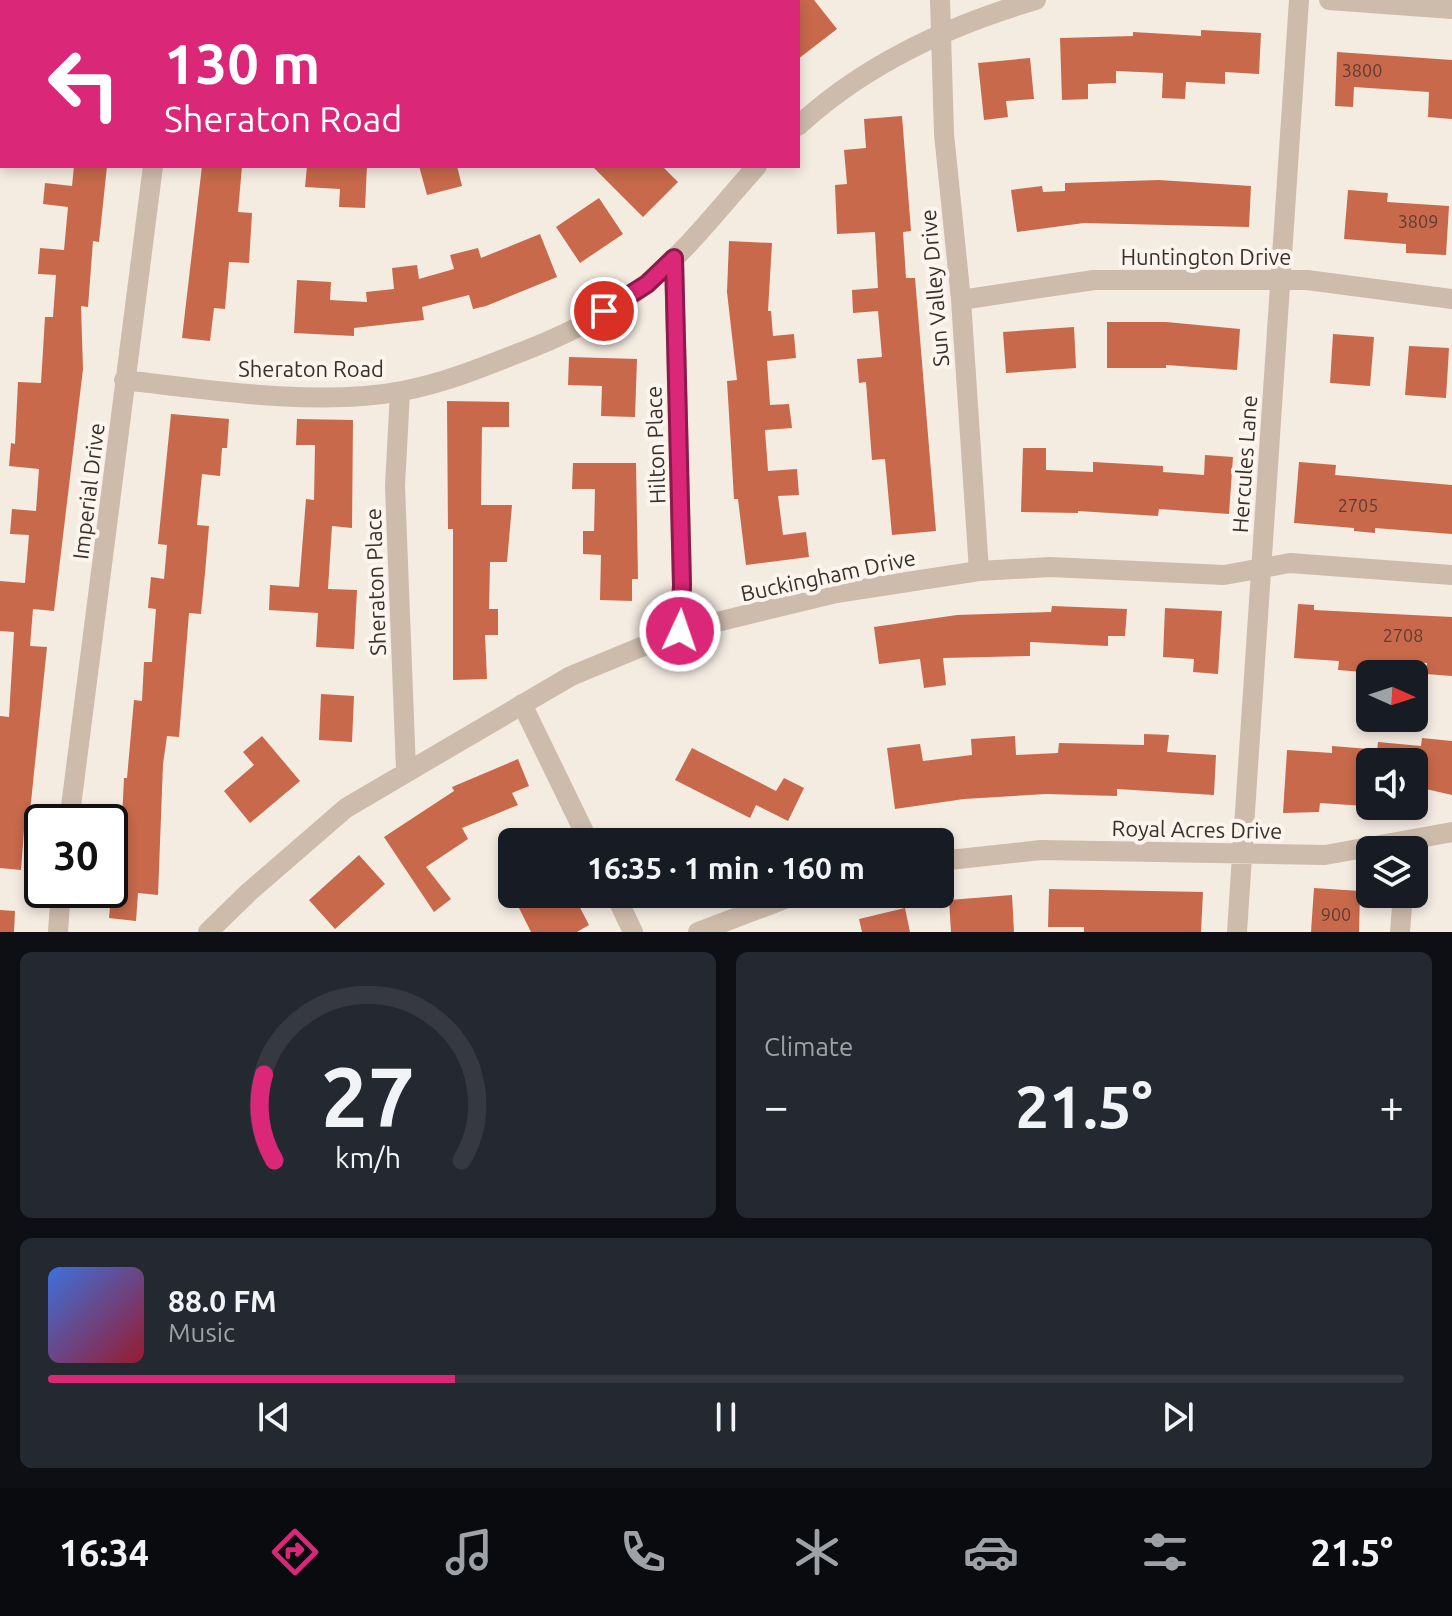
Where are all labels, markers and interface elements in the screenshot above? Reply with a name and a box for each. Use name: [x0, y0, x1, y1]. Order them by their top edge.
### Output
icon: left: [32, 32, 136, 136]
text: 130 m: [164, 32, 320, 95]
house number: 3800: [1342, 60, 1382, 80]
text: Sheraton Road: [164, 98, 402, 139]
street label: Sun Valley Drive: [915, 208, 953, 368]
house number: 3809: [1398, 211, 1438, 231]
street label: Huntington Drive: [1121, 244, 1291, 269]
pin: [570, 277, 638, 345]
icon: arrive: [582, 289, 626, 333]
street label: Sheraton Road: [238, 356, 384, 381]
street label: Hilton Place: [640, 386, 670, 504]
street label: Hercules Lane: [1227, 394, 1261, 534]
street label: Imperial Drive: [67, 421, 109, 561]
house number: 2705: [1338, 495, 1378, 515]
street label: Sheraton Place: [360, 508, 390, 656]
street label: Buckingham Drive: [738, 544, 918, 606]
position arrow: [638, 589, 722, 673]
house number: 2708: [1383, 625, 1423, 645]
north arrow: [1356, 660, 1428, 732]
map controls: [1356, 660, 1428, 908]
button: sound: [1356, 748, 1428, 820]
speed limit sign: 30: [24, 804, 128, 908]
street label: Royal Acres Drive: [1111, 815, 1283, 843]
button: layers: [1356, 836, 1428, 908]
text: 16:35 · 1 min · 160 m: [587, 851, 865, 885]
house number: 900: [1321, 904, 1351, 924]
text: Climate: [764, 1032, 853, 1061]
text: 27: [321, 1049, 415, 1143]
text: 21.5°: [1015, 1072, 1153, 1139]
text: −: [764, 1081, 789, 1130]
text: +: [1379, 1081, 1404, 1130]
text: km/h: [335, 1141, 401, 1173]
text: 88.0 FM: [168, 1284, 277, 1318]
text: Music: [168, 1318, 235, 1347]
icon: previous: [252, 1395, 296, 1439]
icon: pause: [704, 1395, 748, 1439]
icon: next: [1156, 1395, 1200, 1439]
icon: directions: [267, 1524, 323, 1580]
icon: music: [441, 1524, 497, 1580]
icon: phone: [615, 1524, 671, 1580]
icon: climate: [789, 1524, 845, 1580]
icon: car: [963, 1524, 1019, 1580]
icon: filters: [1137, 1524, 1193, 1580]
text: 16:34: [59, 1532, 149, 1573]
text: 21.5°: [1310, 1532, 1393, 1573]

